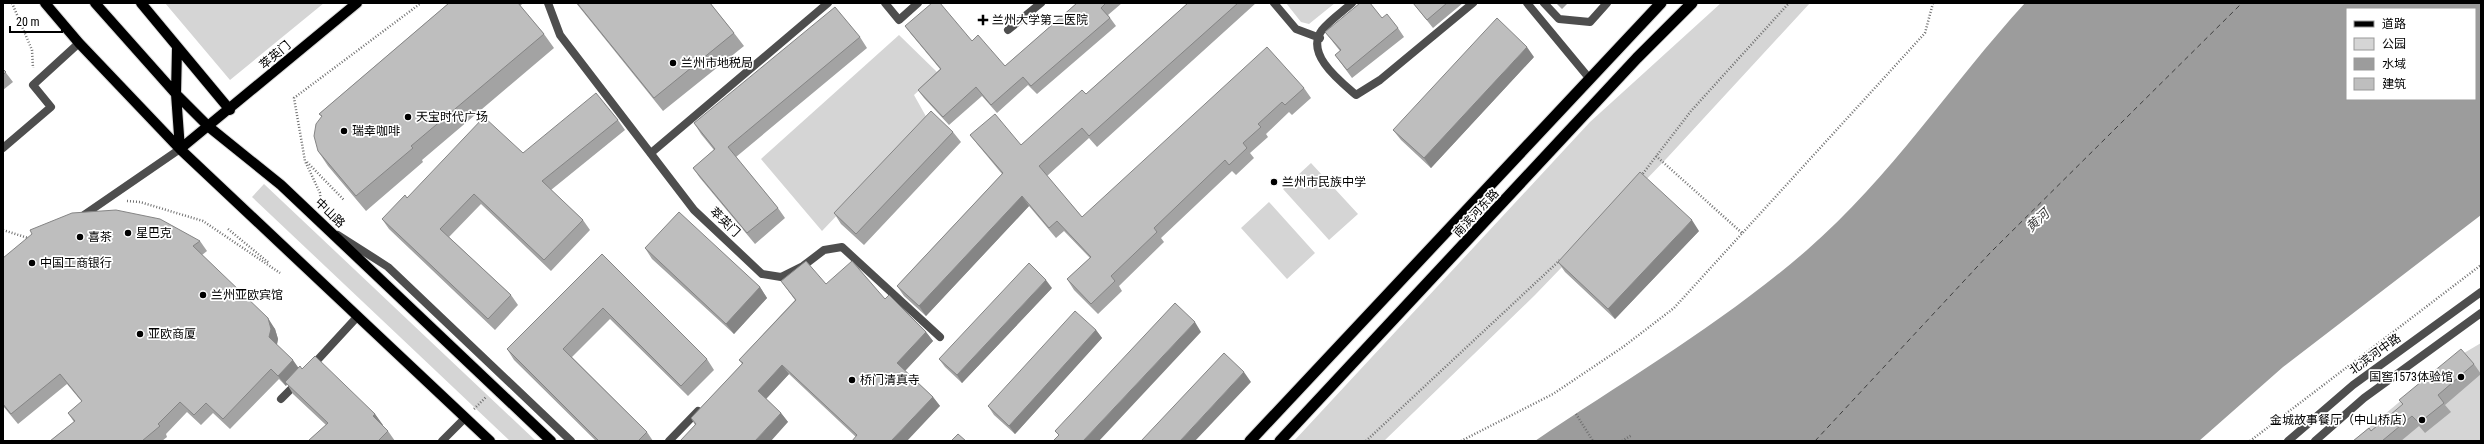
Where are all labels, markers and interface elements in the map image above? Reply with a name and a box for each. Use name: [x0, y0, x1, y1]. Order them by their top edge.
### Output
scale bar: [10, 8, 62, 34]
legend: [2346, 8, 2476, 100]
place label: 兰州大学第二医院: [992, 13, 1088, 27]
marker: 兰州大学第二医院: [977, 14, 989, 26]
text: 20 m: [16, 15, 40, 29]
text: 道路: [2382, 17, 2406, 31]
text: 公园: [2382, 37, 2406, 51]
street label: 萃英门: [257, 38, 293, 72]
place label: 兰州市地税局: [681, 56, 753, 70]
text: 水域: [2382, 57, 2406, 71]
marker: 兰州市地税局: [668, 58, 678, 68]
text: 建筑: [2382, 77, 2406, 91]
place label: 天宝时代广场: [416, 110, 488, 124]
marker: 天宝时代广场: [403, 112, 413, 122]
place label: 瑞幸咖啡: [352, 124, 400, 138]
marker: 瑞幸咖啡: [339, 126, 349, 136]
place label: 兰州市民族中学: [1282, 175, 1366, 189]
marker: 兰州市民族中学: [1269, 177, 1279, 187]
street label: 南滨河东路: [1450, 186, 1502, 240]
street label: 中山路: [312, 195, 348, 231]
street label: 萃英门: [707, 204, 743, 240]
water label: 黄河: [2023, 204, 2054, 235]
place label: 星巴克: [136, 226, 172, 240]
marker: 星巴克: [123, 228, 133, 238]
place label: 喜茶: [88, 230, 112, 244]
marker: 喜茶: [75, 232, 85, 242]
place label: 中国工商银行: [40, 256, 112, 270]
marker: 中国工商银行: [27, 258, 37, 268]
place label: 兰州亚欧宾馆: [211, 288, 283, 302]
marker: 兰州亚欧宾馆: [198, 290, 208, 300]
place label: 亚欧商厦: [148, 327, 196, 341]
marker: 亚欧商厦: [135, 329, 145, 339]
street label: 北滨河中路: [2347, 331, 2403, 377]
place label: 国窖1573体验馆: [2369, 370, 2453, 384]
marker: 国窖1573体验馆: [2456, 372, 2466, 382]
place label: 桥门清真寺: [860, 373, 920, 387]
marker: 桥门清真寺: [847, 375, 857, 385]
place label: 金城故事餐厅（中山桥店）: [2270, 413, 2414, 427]
marker: 金城故事餐厅（中山桥店）: [2417, 415, 2427, 425]

